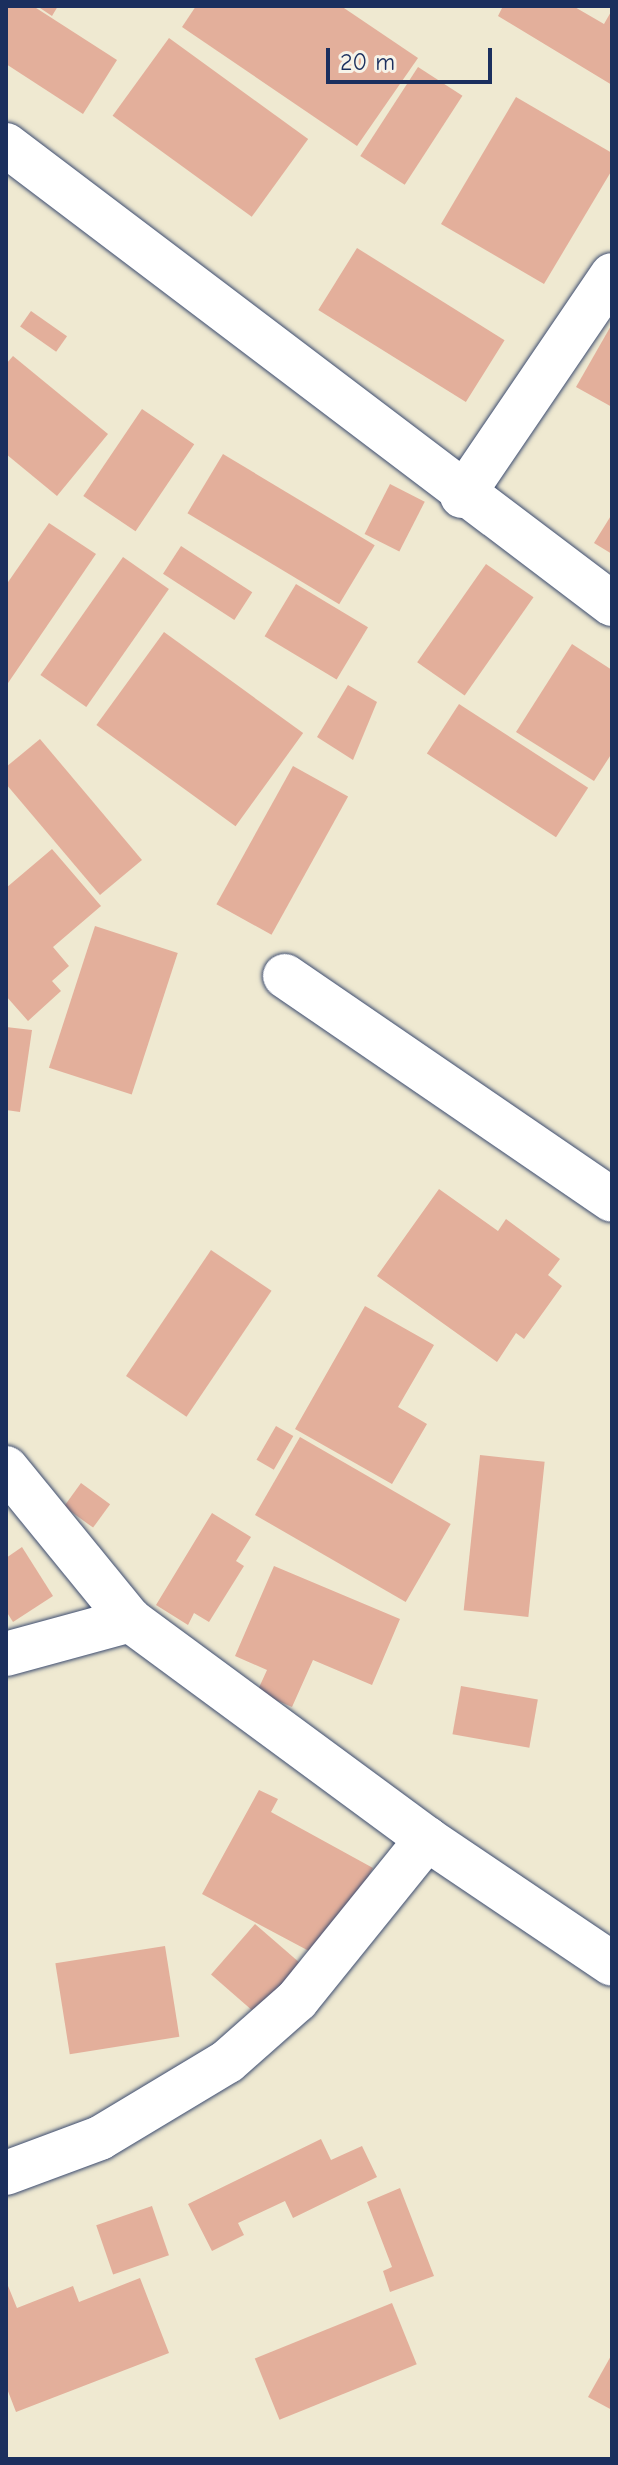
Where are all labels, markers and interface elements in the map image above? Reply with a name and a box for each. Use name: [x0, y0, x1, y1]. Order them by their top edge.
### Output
scale bar: [330, 32, 496, 82]
text: 20 m: [340, 48, 395, 76]

